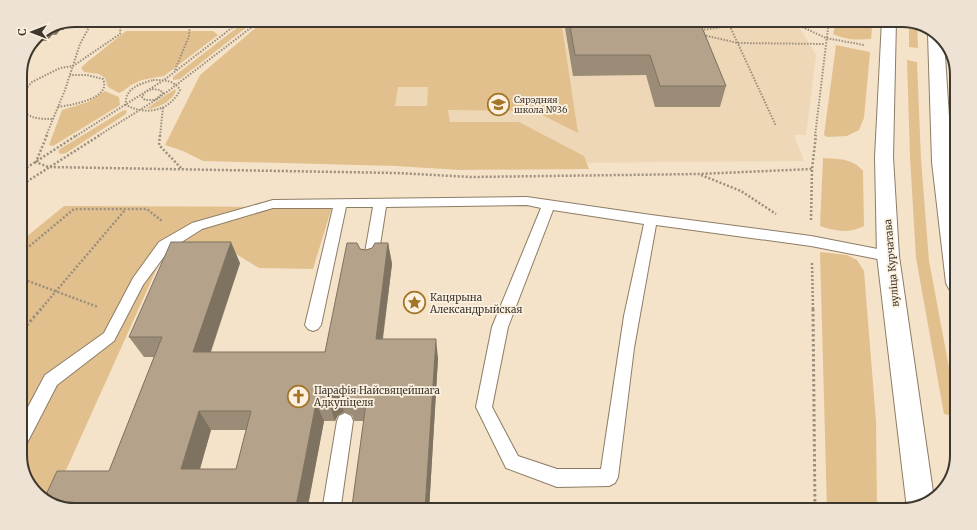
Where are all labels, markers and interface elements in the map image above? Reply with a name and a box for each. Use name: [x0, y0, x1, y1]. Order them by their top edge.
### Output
north arrow: [12, 12, 52, 52]
text: С: [15, 28, 29, 36]
school or university icon: Сярэдняя школа №36: [485, 92, 511, 118]
place label: Сярэдняя школа №36: [514, 94, 568, 115]
street label: вуліца Курчатава: [881, 218, 902, 307]
place icon: Кацярына Александрыйская: [402, 290, 428, 316]
place label: Кацярына Александрыйская: [429, 291, 522, 316]
church icon: Парафія Найсвяцейшага Адкупіцеля: [285, 383, 311, 409]
place label: Парафія Найсвяцейшага Адкупіцеля: [313, 384, 441, 409]

